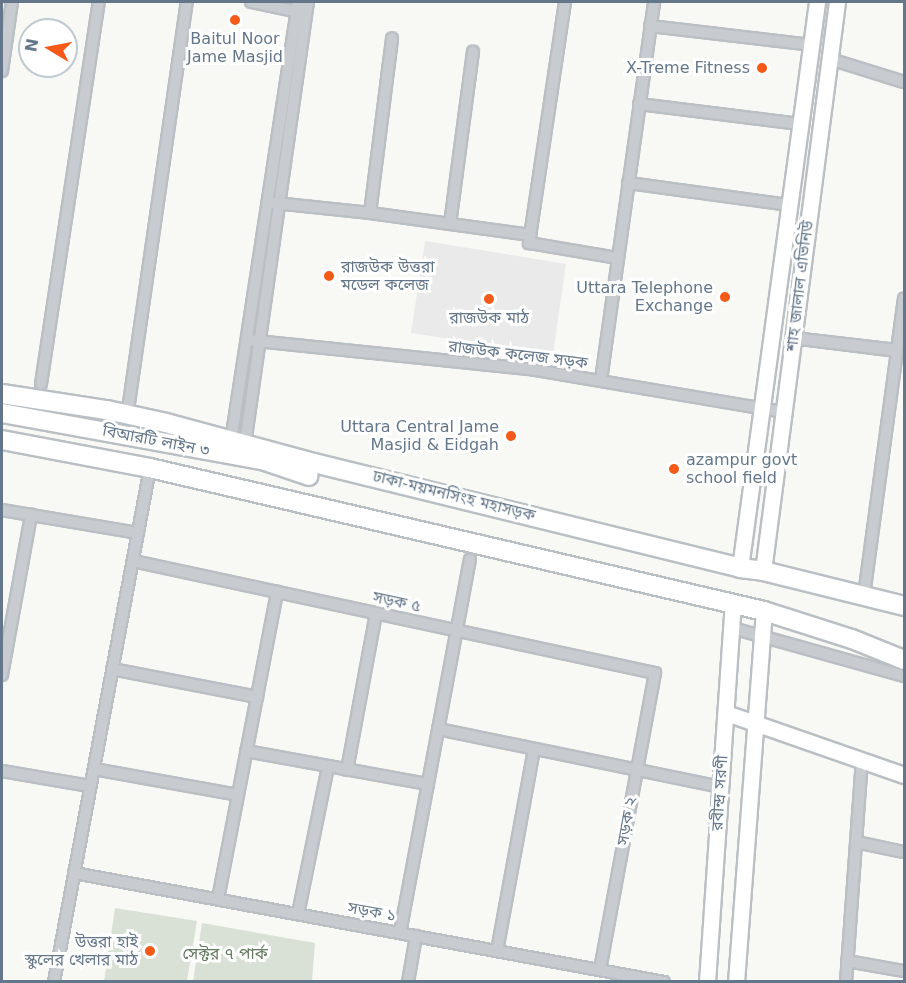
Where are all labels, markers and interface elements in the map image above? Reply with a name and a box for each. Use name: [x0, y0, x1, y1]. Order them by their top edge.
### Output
marker: Baitul Noor Jame Masjid: [228, 13, 242, 27]
north arrow: [18, 18, 78, 78]
place label: Baitul Noor Jame Masjid: [187, 29, 283, 67]
text: N: [21, 37, 42, 53]
place label: X-Treme Fitness: [626, 58, 750, 78]
marker: X-Treme Fitness: [755, 61, 769, 75]
street label: শাহ জালাল এভিনিউ: [782, 219, 818, 353]
place label: রাজউক উত্তরা মডেল কলেজ: [341, 257, 435, 295]
marker: রাজউক উত্তরা মডেল কলেজ: [322, 269, 336, 283]
place label: Uttara Telephone Exchange: [576, 278, 713, 316]
marker: Uttara Telephone Exchange: [718, 290, 732, 304]
marker: রাজউক মাঠ: [482, 292, 496, 306]
place label: রাজউক মাঠ: [449, 308, 529, 328]
street label: রাজউক কলেজ সড়ক: [447, 337, 589, 373]
place label: Uttara Central Jame Masjid & Eidgah: [340, 417, 499, 455]
street label: বিআরটি লাইন ৩: [101, 421, 211, 461]
marker: Uttara Central Jame Masjid & Eidgah: [504, 429, 518, 443]
place label: azampur govt school field: [686, 450, 797, 488]
marker: azampur govt school field: [667, 462, 681, 476]
street label: ঢাকা-ময়মনসিংহ মহাসড়ক: [371, 466, 537, 526]
street label: সড়ক ৫: [371, 588, 423, 616]
street label: রবীন্দ্র সরণী: [708, 754, 732, 832]
street label: সড়ক ২: [613, 795, 641, 847]
street label: সড়ক ১: [346, 898, 398, 926]
place label: উত্তরা হাই স্কুলের খেলার মাঠ: [25, 932, 138, 970]
marker: উত্তরা হাই স্কুলের খেলার মাঠ: [143, 944, 157, 958]
park label: সেক্টর ৭ পার্ক: [182, 944, 268, 964]

